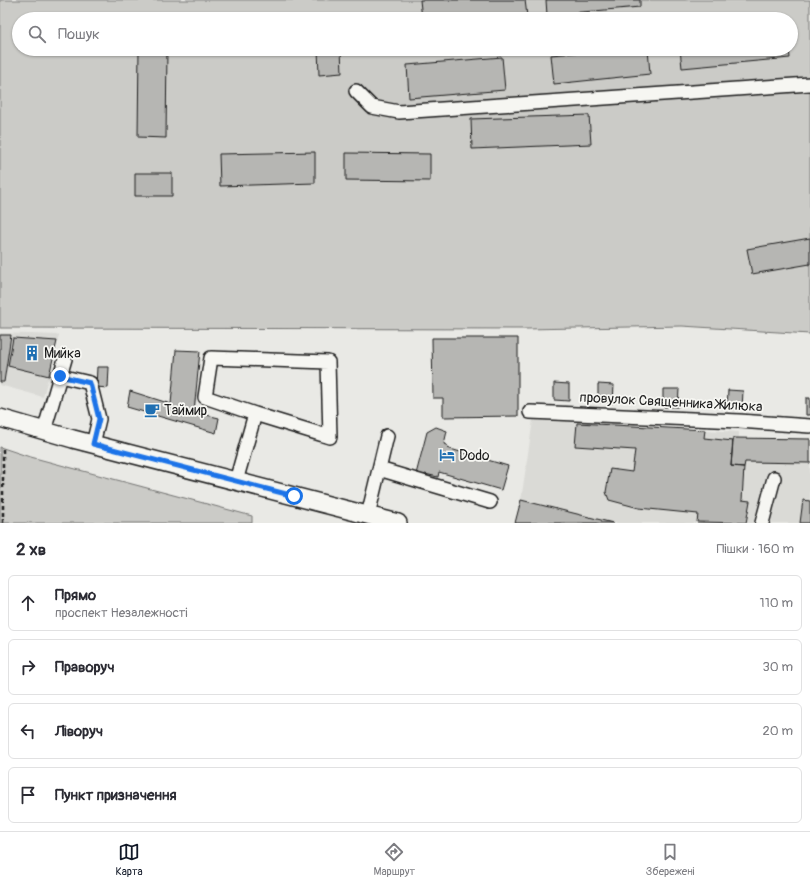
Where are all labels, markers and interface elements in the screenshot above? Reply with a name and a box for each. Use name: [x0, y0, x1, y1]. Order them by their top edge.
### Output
search box: [12, 12, 798, 56]
icon: search: [26, 23, 48, 45]
text: Пошук: [58, 25, 100, 44]
building icon: Мийка: [23, 344, 41, 362]
place label: Мийка: [44, 345, 81, 362]
route end: [51, 367, 69, 385]
street label: провулок Священника Жилюка: [579, 389, 763, 415]
cafe icon: Таймир: [143, 401, 161, 419]
place label: Таймир: [164, 402, 207, 419]
hotel icon: Dodo: [438, 446, 456, 464]
place label: Dodo: [459, 447, 490, 464]
route start: [285, 487, 303, 505]
text: 2 хв: [16, 539, 46, 560]
text: Пішки · 160 m: [716, 541, 794, 557]
text: Прямо: [55, 586, 96, 605]
icon: ahead: [17, 592, 39, 614]
text: 110 m: [760, 595, 793, 611]
text: проспект Незалежності: [55, 605, 188, 621]
icon: right: [17, 656, 39, 678]
text: Праворуч: [55, 658, 115, 677]
text: 30 m: [763, 659, 793, 675]
icon: left: [17, 720, 39, 742]
text: Ліворуч: [55, 722, 103, 741]
text: 20 m: [762, 723, 793, 739]
icon: arrive: [17, 784, 39, 806]
text: Пункт призначення: [55, 786, 176, 805]
tab: Карта: [115, 841, 143, 878]
tab: Маршрут: [373, 841, 415, 878]
tab: Збережені: [646, 841, 695, 878]

